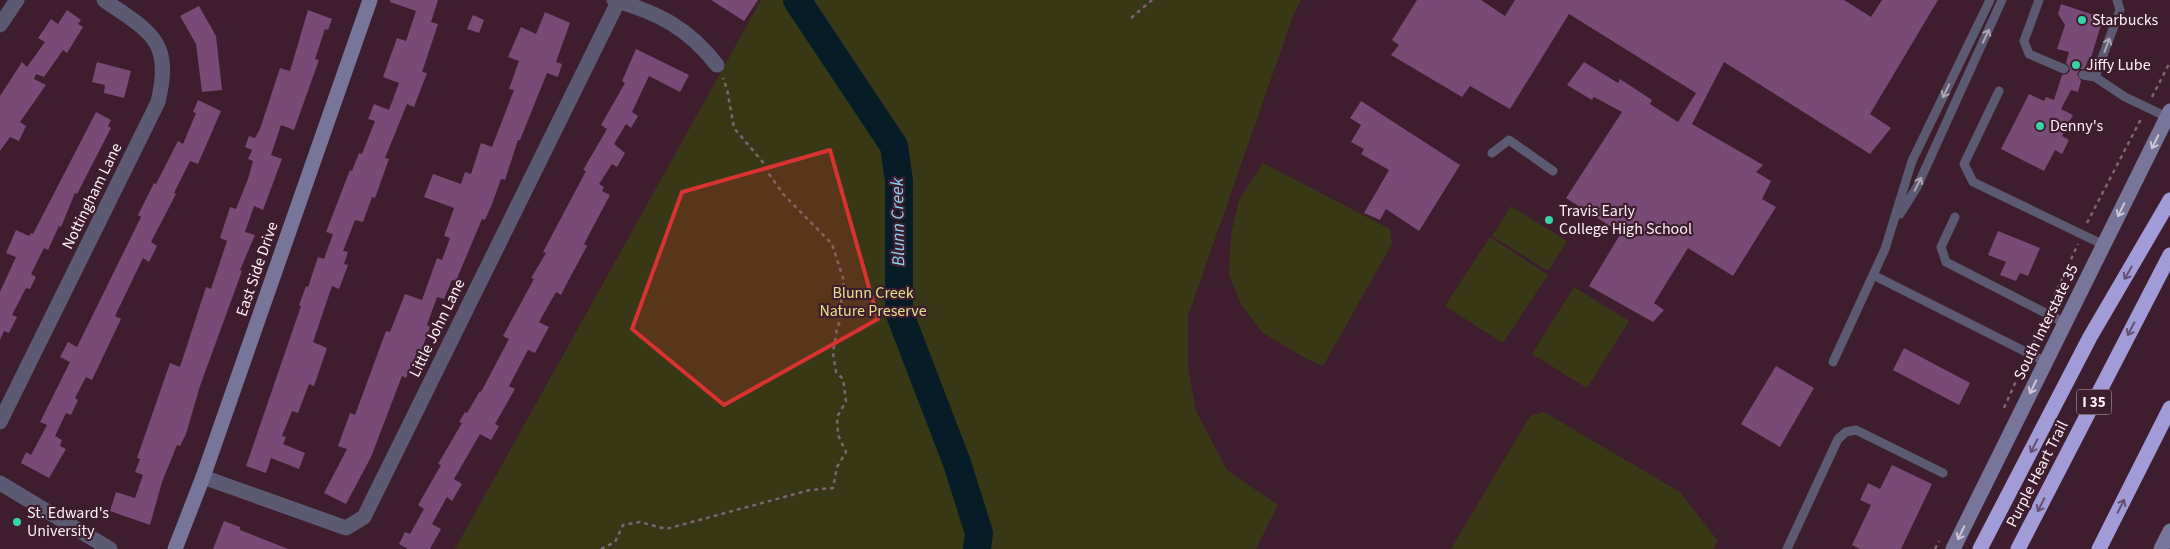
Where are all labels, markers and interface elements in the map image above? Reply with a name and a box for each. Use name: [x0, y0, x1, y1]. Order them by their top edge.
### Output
place label: Starbucks: [2092, 9, 2159, 31]
marker: Starbucks: [2076, 14, 2088, 26]
one-way arrow: [1981, 29, 1991, 44]
one-way arrow: [2103, 37, 2112, 53]
place label: Jiffy Lube: [2086, 54, 2151, 76]
marker: Jiffy Lube: [2070, 59, 2082, 71]
one-way arrow: [1941, 83, 1950, 98]
place label: Denny's: [2050, 115, 2103, 137]
marker: Denny's: [2034, 120, 2046, 132]
one-way arrow: [2150, 134, 2159, 149]
street label: Nottingham Lane: [57, 139, 127, 253]
one-way arrow: [1913, 176, 1923, 191]
water label: Blunn Creek: [885, 177, 911, 266]
place label: Travis Early College High School: [1559, 200, 1692, 240]
one-way arrow: [2116, 202, 2125, 217]
marker: Travis Early College High School: [1543, 214, 1555, 226]
street label: East Side Drive: [231, 219, 283, 319]
street label: South Interstate 35: [2008, 260, 2084, 384]
one-way arrow: [2122, 265, 2132, 279]
street label: Little John Lane: [404, 275, 470, 381]
park label: Blunn Creek Nature Preserve: [819, 282, 927, 322]
one-way arrow: [2126, 322, 2136, 337]
one-way arrow: [2028, 379, 2037, 394]
road number: I 35: [2076, 390, 2112, 414]
street label: Purple Heart Trail: [2001, 417, 2073, 531]
one-way arrow: [2029, 438, 2038, 453]
one-way arrow: [2036, 497, 2045, 512]
one-way arrow: [2116, 498, 2126, 513]
place label: St. Edward's University: [27, 502, 109, 542]
marker: St. Edward's University: [11, 516, 23, 528]
one-way arrow: [1956, 525, 1966, 540]

